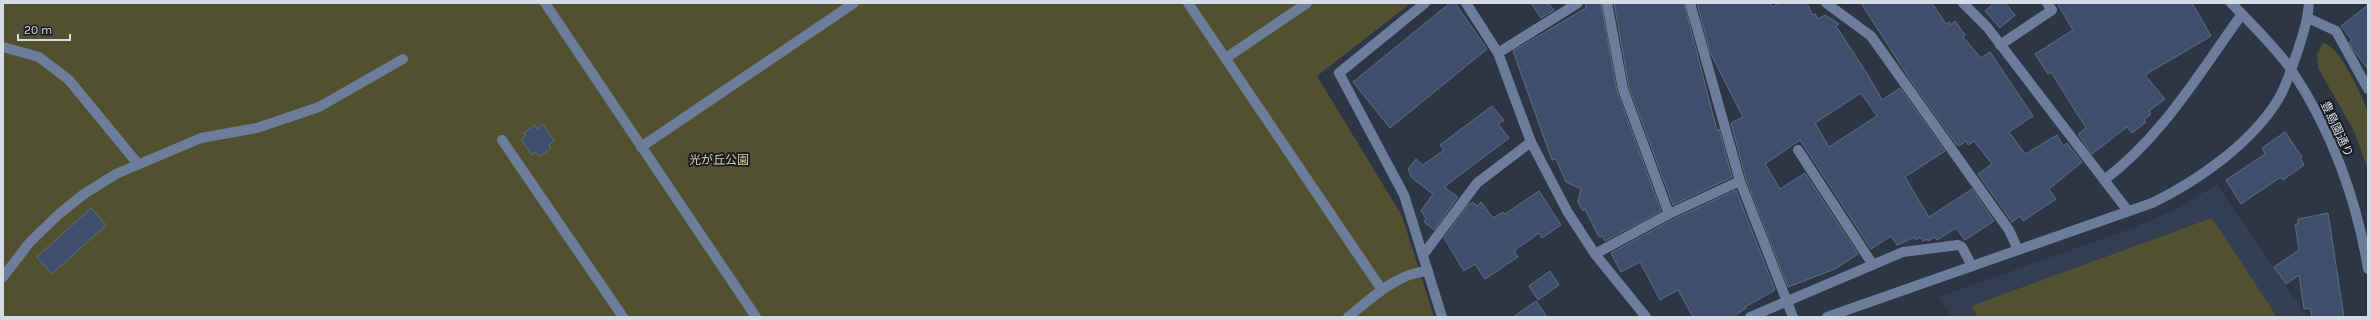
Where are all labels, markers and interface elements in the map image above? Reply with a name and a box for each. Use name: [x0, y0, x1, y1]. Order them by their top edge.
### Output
scale bar: [18, 16, 70, 42]
text: 20 m: [24, 23, 52, 37]
street label: 豊島園通り: [2318, 99, 2356, 159]
park label: 光が丘公園: [689, 153, 749, 167]

